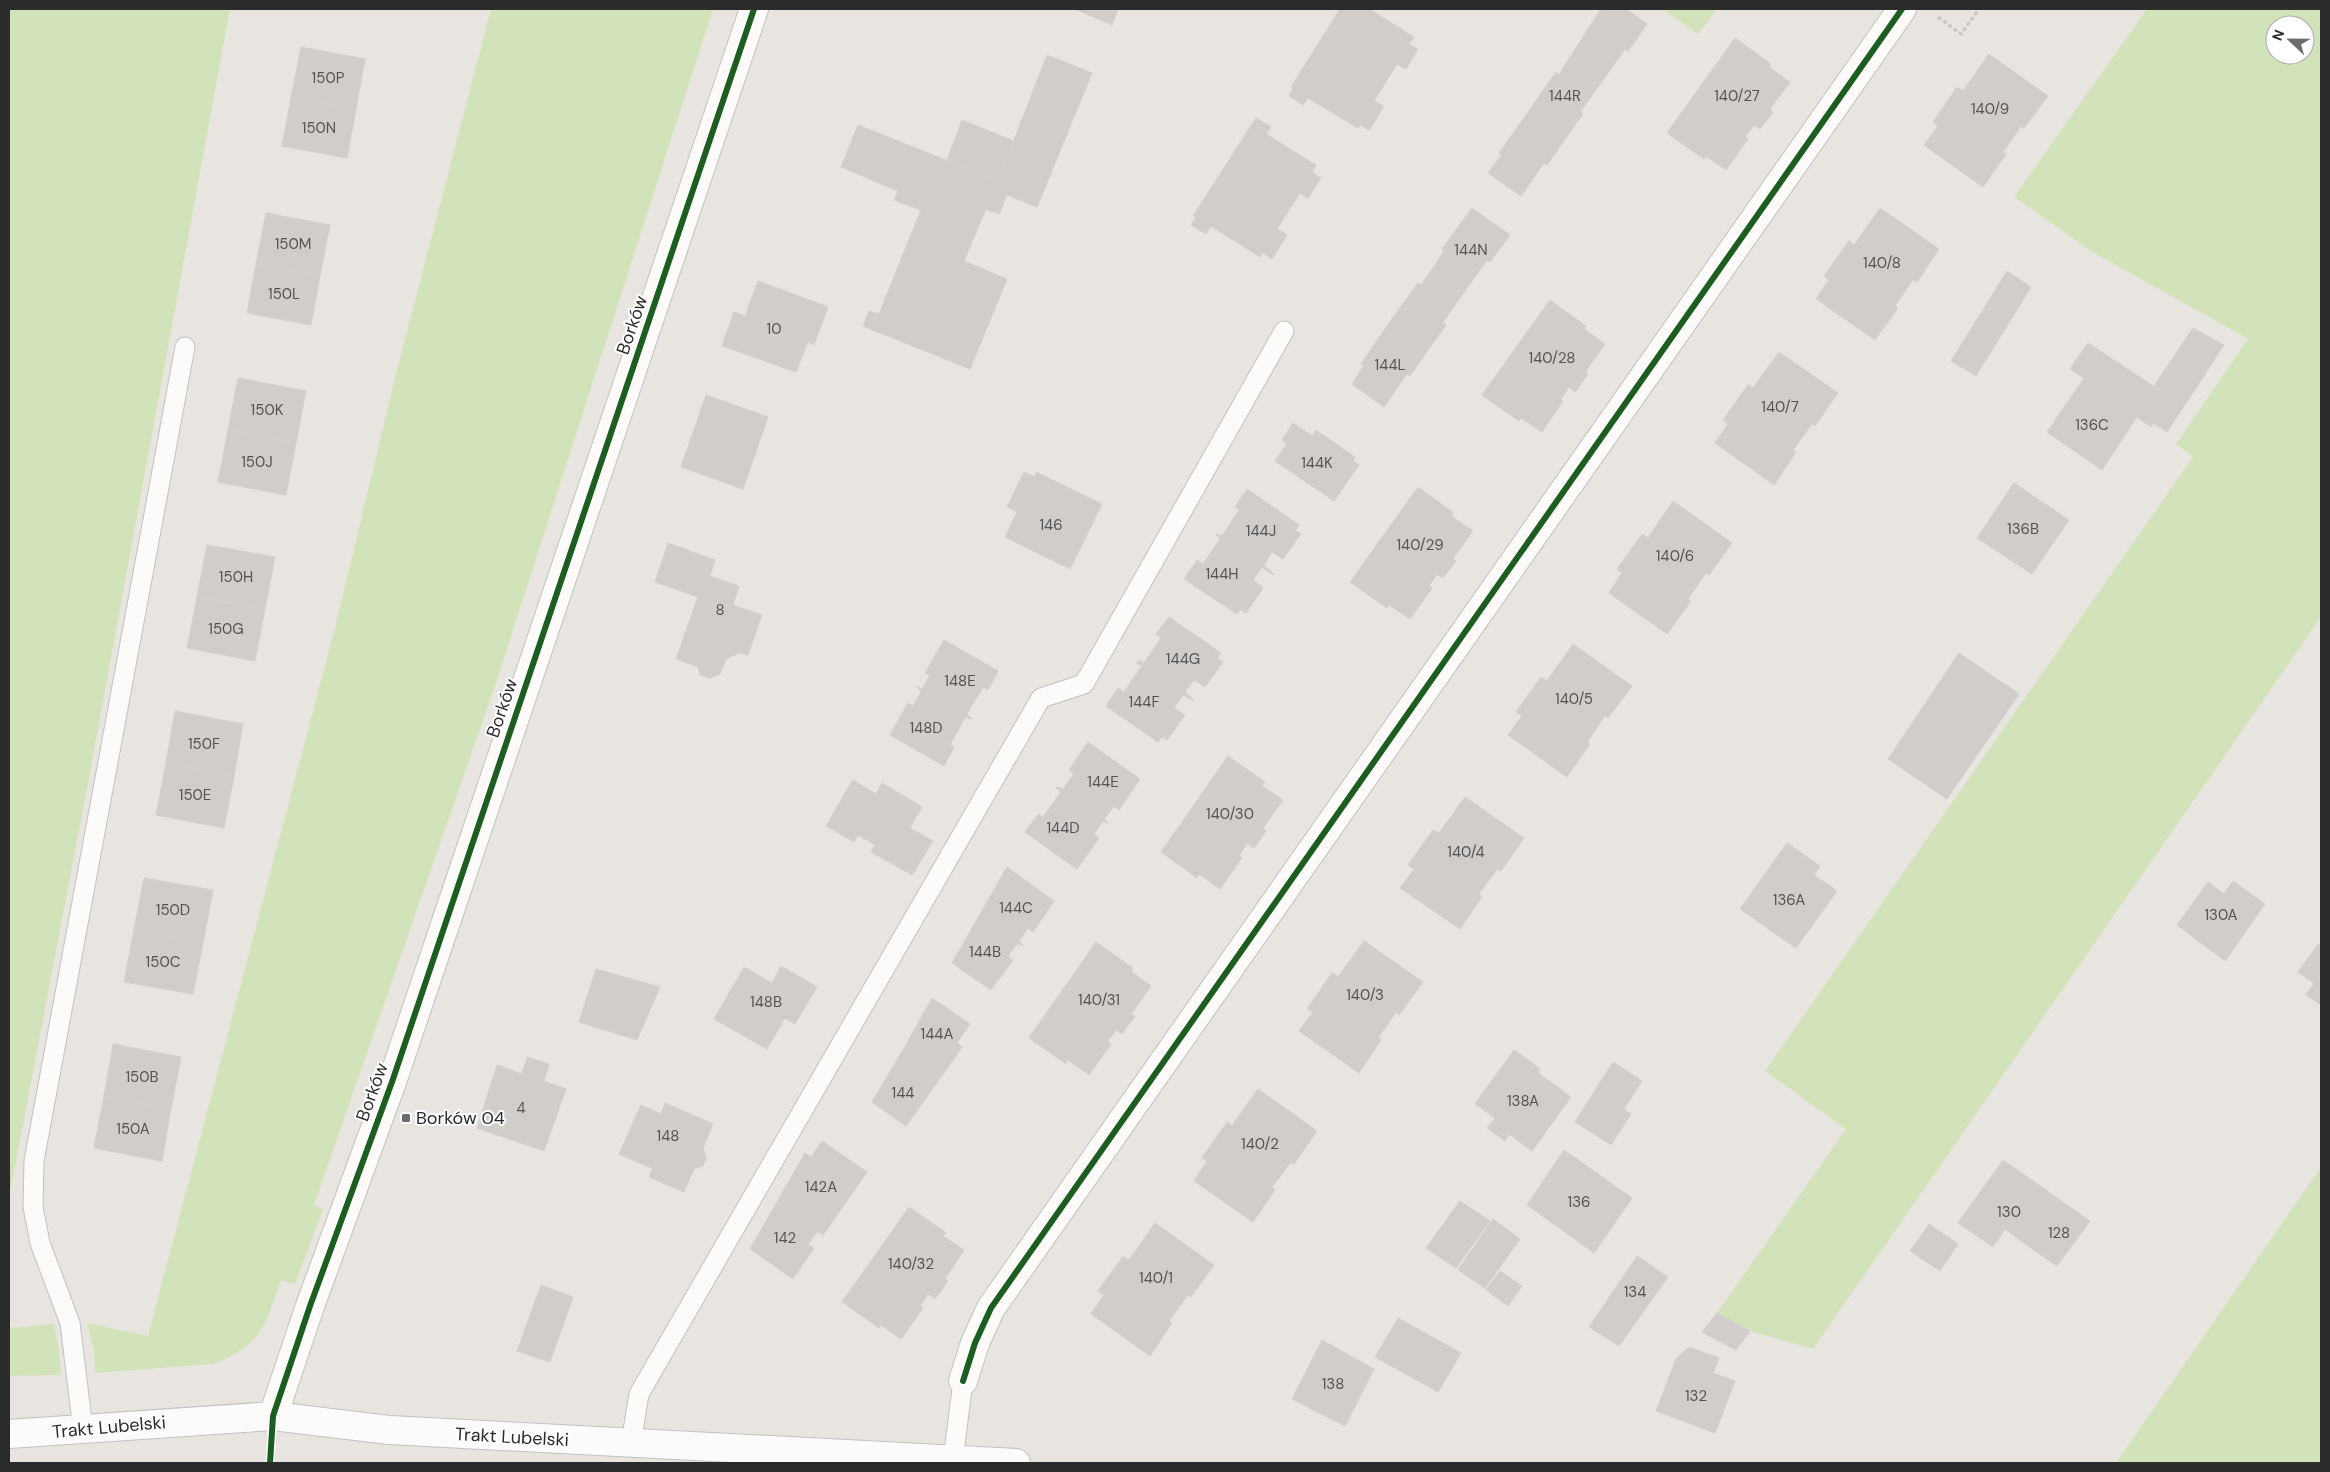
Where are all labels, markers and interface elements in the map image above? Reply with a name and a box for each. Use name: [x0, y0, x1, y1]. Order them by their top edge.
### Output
north arrow: [2265, 15, 2315, 65]
text: N: [2268, 27, 2288, 43]
house number: 150P: [312, 68, 345, 88]
house number: 144R: [1549, 86, 1581, 106]
house number: 140/27: [1714, 86, 1760, 106]
house number: 140/9: [1971, 99, 2009, 119]
house number: 150N: [302, 118, 336, 138]
house number: 150M: [275, 234, 311, 254]
house number: 144N: [1454, 240, 1488, 260]
house number: 140/8: [1863, 253, 1901, 273]
house number: 150L: [268, 284, 300, 304]
street label: Borków: [611, 292, 653, 358]
house number: 10: [767, 319, 781, 339]
house number: 140/28: [1529, 348, 1575, 368]
house number: 144L: [1375, 355, 1405, 375]
house number: 140/7: [1761, 397, 1799, 417]
house number: 150K: [251, 400, 284, 420]
house number: 136C: [2075, 415, 2109, 435]
house number: 150J: [241, 452, 273, 472]
house number: 144K: [1301, 453, 1333, 473]
house number: 146: [1039, 515, 1063, 535]
house number: 136B: [2007, 519, 2039, 539]
house number: 144J: [1246, 521, 1276, 541]
house number: 140/29: [1396, 535, 1444, 555]
house number: 140/6: [1656, 546, 1694, 566]
house number: 144H: [1205, 564, 1239, 584]
house number: 150H: [219, 567, 253, 587]
house number: 8: [715, 600, 725, 620]
house number: 150G: [208, 619, 244, 639]
house number: 144G: [1166, 649, 1200, 669]
house number: 148E: [944, 671, 976, 691]
street label: Borków: [481, 675, 523, 741]
house number: 140/5: [1555, 689, 1593, 709]
house number: 144F: [1129, 692, 1159, 712]
house number: 148D: [909, 718, 943, 738]
house number: 150F: [188, 734, 220, 754]
house number: 144E: [1087, 772, 1119, 792]
house number: 150E: [179, 785, 211, 805]
house number: 140/30: [1206, 804, 1254, 824]
house number: 144D: [1046, 818, 1080, 838]
house number: 140/4: [1447, 842, 1485, 862]
house number: 136A: [1773, 890, 1805, 910]
house number: 144C: [999, 898, 1033, 918]
house number: 150D: [156, 900, 190, 920]
house number: 130A: [2204, 905, 2238, 925]
house number: 144B: [969, 942, 1001, 962]
house number: 150C: [146, 952, 181, 972]
house number: 140/3: [1346, 985, 1384, 1005]
house number: 140/31: [1078, 990, 1120, 1010]
house number: 148B: [750, 992, 782, 1012]
house number: 144A: [921, 1024, 953, 1044]
street label: Borków: [350, 1059, 394, 1125]
house number: 150B: [125, 1067, 159, 1087]
house number: 144: [892, 1083, 914, 1103]
house number: 138A: [1507, 1091, 1539, 1111]
house number: 4: [516, 1098, 526, 1118]
place label: Borków 04: [416, 1106, 505, 1130]
marker: Borków 04: [400, 1112, 412, 1124]
house number: 150A: [116, 1119, 150, 1139]
house number: 148: [657, 1126, 679, 1146]
house number: 140/2: [1241, 1134, 1279, 1154]
house number: 142A: [805, 1177, 837, 1197]
house number: 136: [1568, 1192, 1590, 1212]
house number: 130: [1997, 1202, 2021, 1222]
house number: 128: [2048, 1223, 2070, 1243]
house number: 142: [774, 1228, 796, 1248]
house number: 140/32: [888, 1254, 934, 1274]
house number: 140/1: [1139, 1268, 1173, 1288]
house number: 134: [1624, 1282, 1646, 1302]
house number: 138: [1322, 1374, 1344, 1394]
house number: 132: [1685, 1386, 1707, 1406]
street label: Trakt Lubelski: [51, 1410, 167, 1444]
street label: Trakt Lubelski: [454, 1422, 570, 1452]

